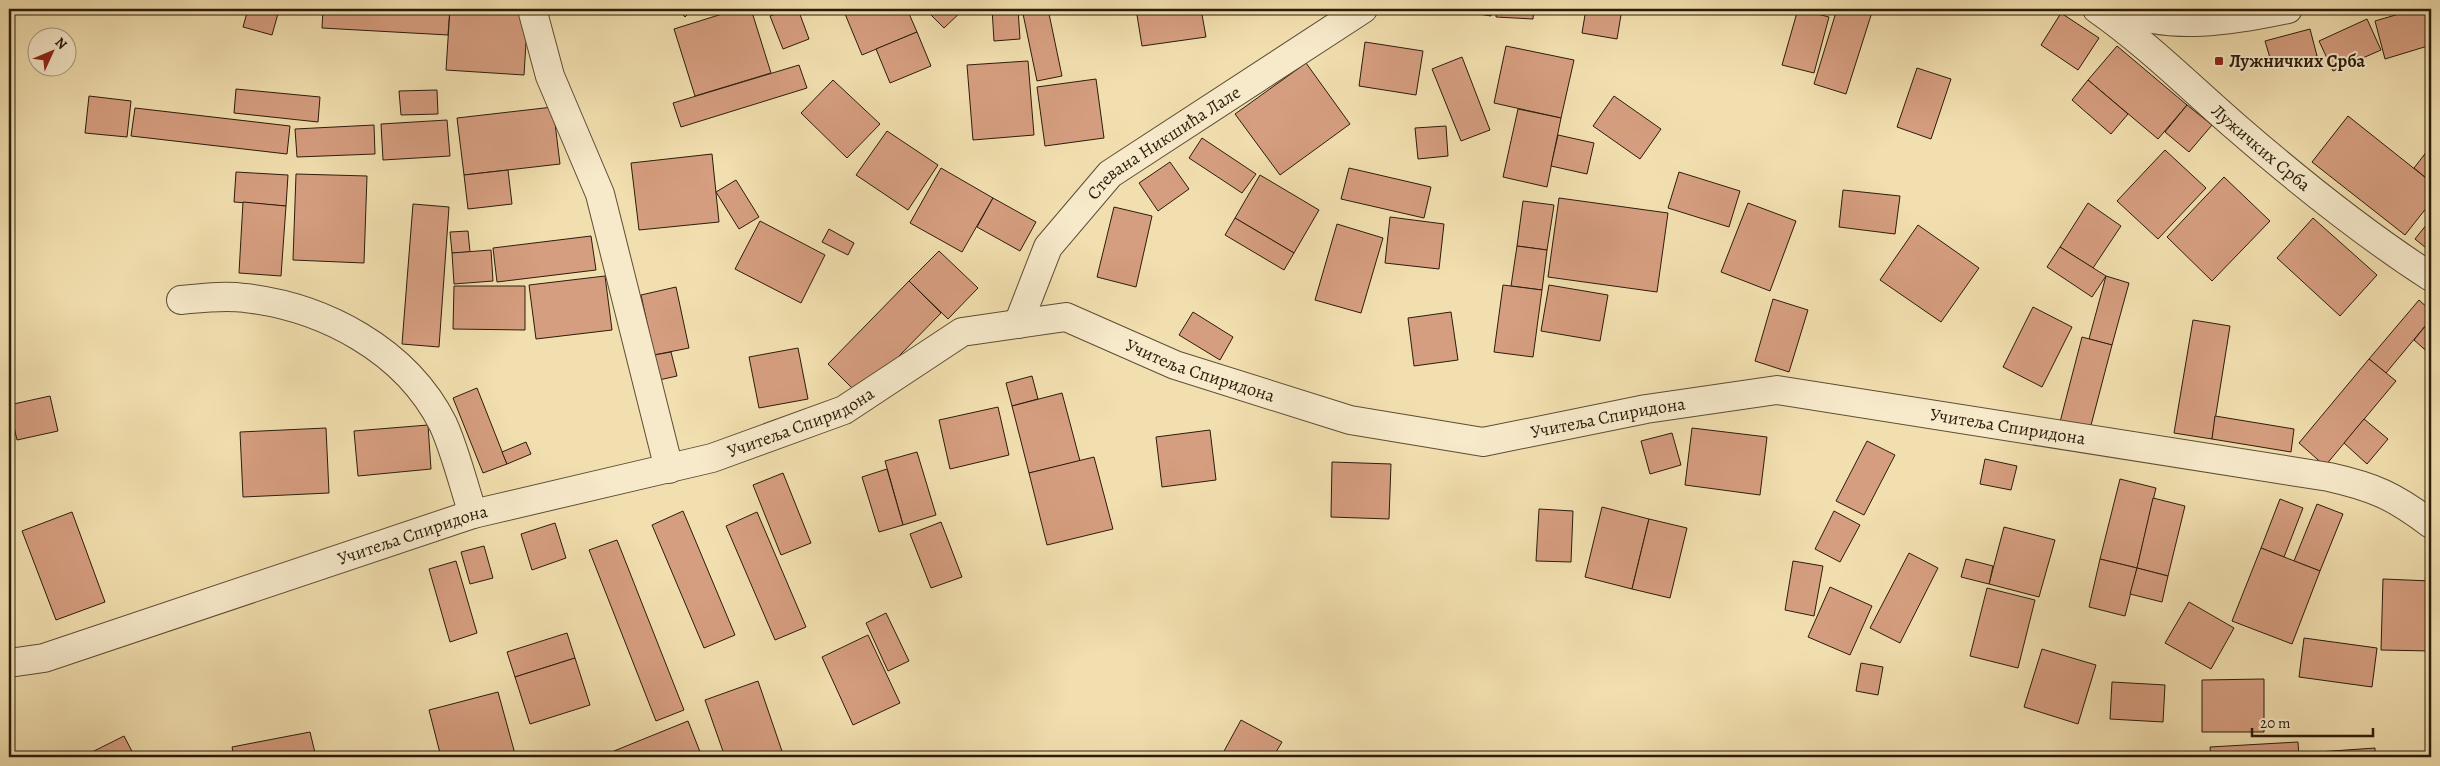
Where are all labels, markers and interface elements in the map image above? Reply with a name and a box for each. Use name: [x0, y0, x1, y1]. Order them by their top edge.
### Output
north arrow: [28, 28, 78, 78]
text: N: [51, 33, 71, 54]
place label: Лужничких Срба: [2229, 49, 2366, 73]
marker: Лужничких Срба: [2213, 55, 2225, 67]
street label: Стевана Никшића Лале: [1081, 80, 1245, 205]
street label: Лужичких Срба: [2206, 99, 2316, 197]
street label: Учитеља Спиридона: [1122, 333, 1279, 408]
street label: Учитеља Спиридона: [724, 381, 879, 463]
street label: Учитеља Спиридона: [1528, 391, 1688, 444]
street label: Учитеља Спиридона: [1928, 402, 2088, 451]
street label: Учитеља Спиридона: [334, 499, 491, 571]
scale bar: [2252, 706, 2374, 738]
text: 20 m: [2260, 713, 2291, 733]

